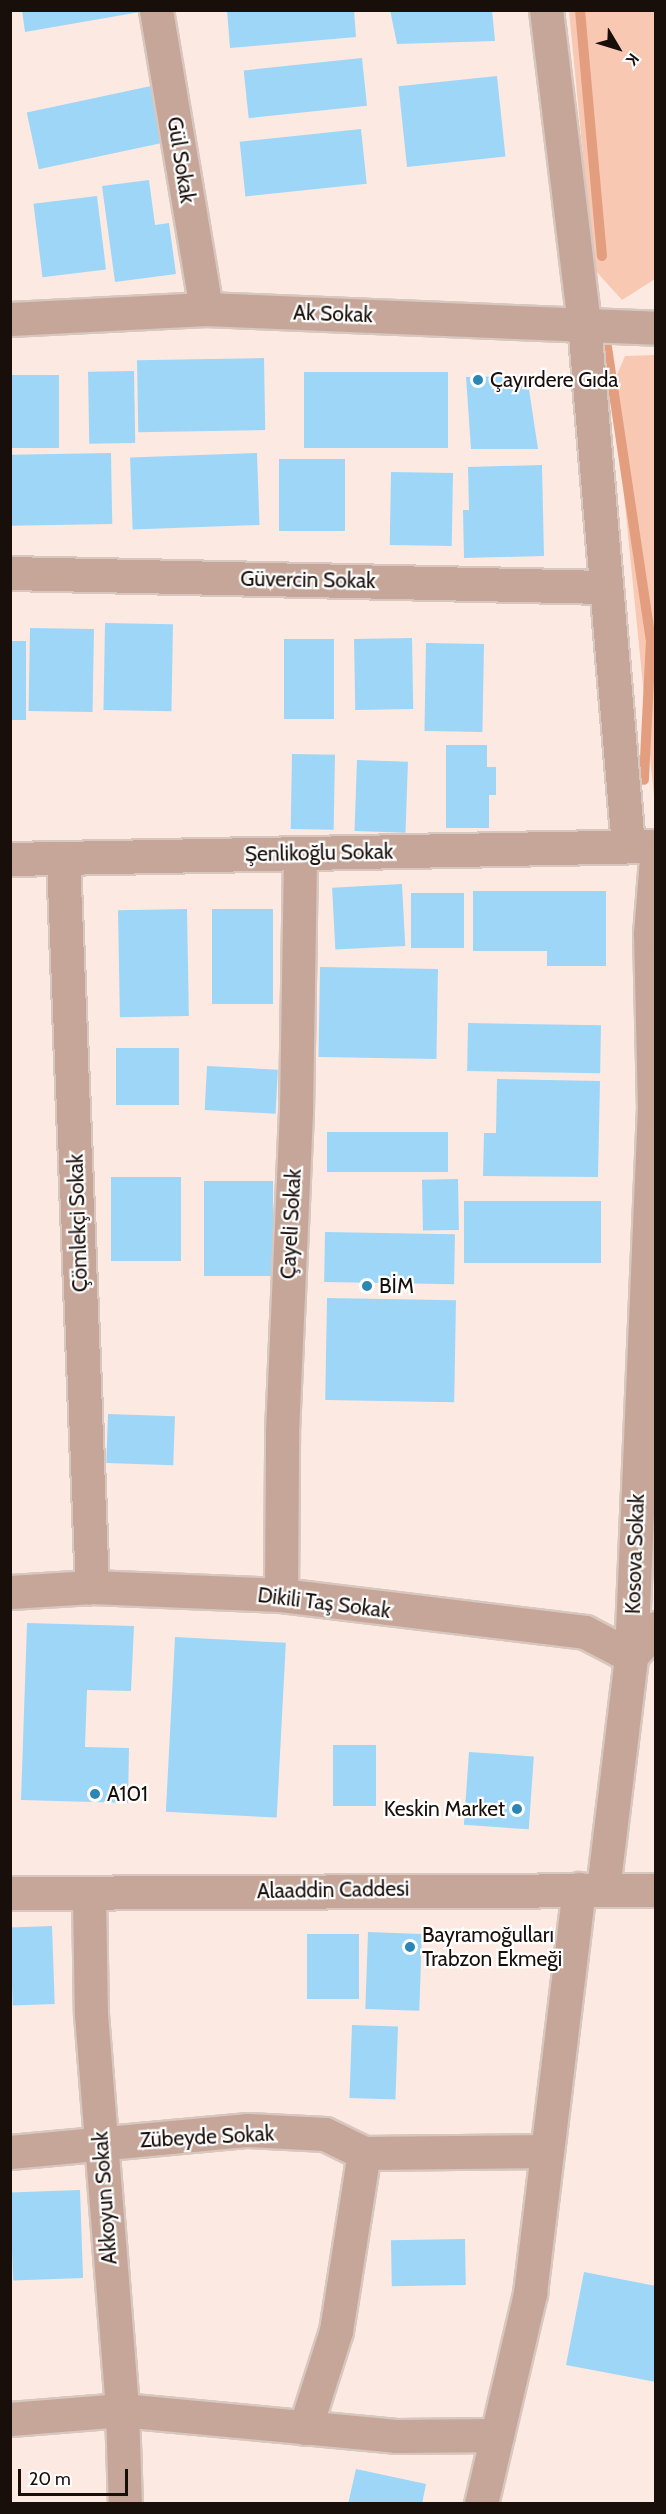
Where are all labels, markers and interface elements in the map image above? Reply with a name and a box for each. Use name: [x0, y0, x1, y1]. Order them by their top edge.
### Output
north arrow: [588, 18, 648, 78]
text: K: [622, 50, 643, 69]
street label: Gül Sokak: [162, 115, 200, 205]
street label: Ak Sokak: [293, 300, 373, 328]
place label: Çayırdere Gıda: [490, 367, 618, 393]
marker: Çayırdere Gıda: [471, 373, 485, 387]
street label: Güvercin Sokak: [240, 566, 376, 594]
street label: Şenlikoğlu Sokak: [245, 839, 393, 867]
street label: Çömlekçi Sokak: [63, 1153, 93, 1293]
street label: Çayeli Sokak: [276, 1168, 306, 1280]
place label: BİM: [379, 1273, 414, 1299]
marker: BİM: [360, 1279, 374, 1293]
street label: Kosova Sokak: [620, 1493, 650, 1615]
street label: Dikili Taş Sokak: [256, 1582, 392, 1624]
place label: A101: [107, 1781, 148, 1807]
marker: A101: [88, 1787, 102, 1801]
place label: Keskin Market: [384, 1796, 505, 1822]
marker: Keskin Market: [510, 1802, 524, 1816]
street label: Alaaddin Caddesi: [257, 1876, 409, 1904]
place label: Bayramoğulları Trabzon Ekmeği: [422, 1922, 562, 1972]
marker: Bayramoğulları Trabzon Ekmeği: [403, 1940, 417, 1954]
street label: Zübeyde Sokak: [139, 2121, 275, 2153]
street label: Akkoyun Sokak: [88, 2131, 122, 2265]
scale bar: [21, 2457, 130, 2495]
text: 20 m: [29, 2468, 71, 2490]

